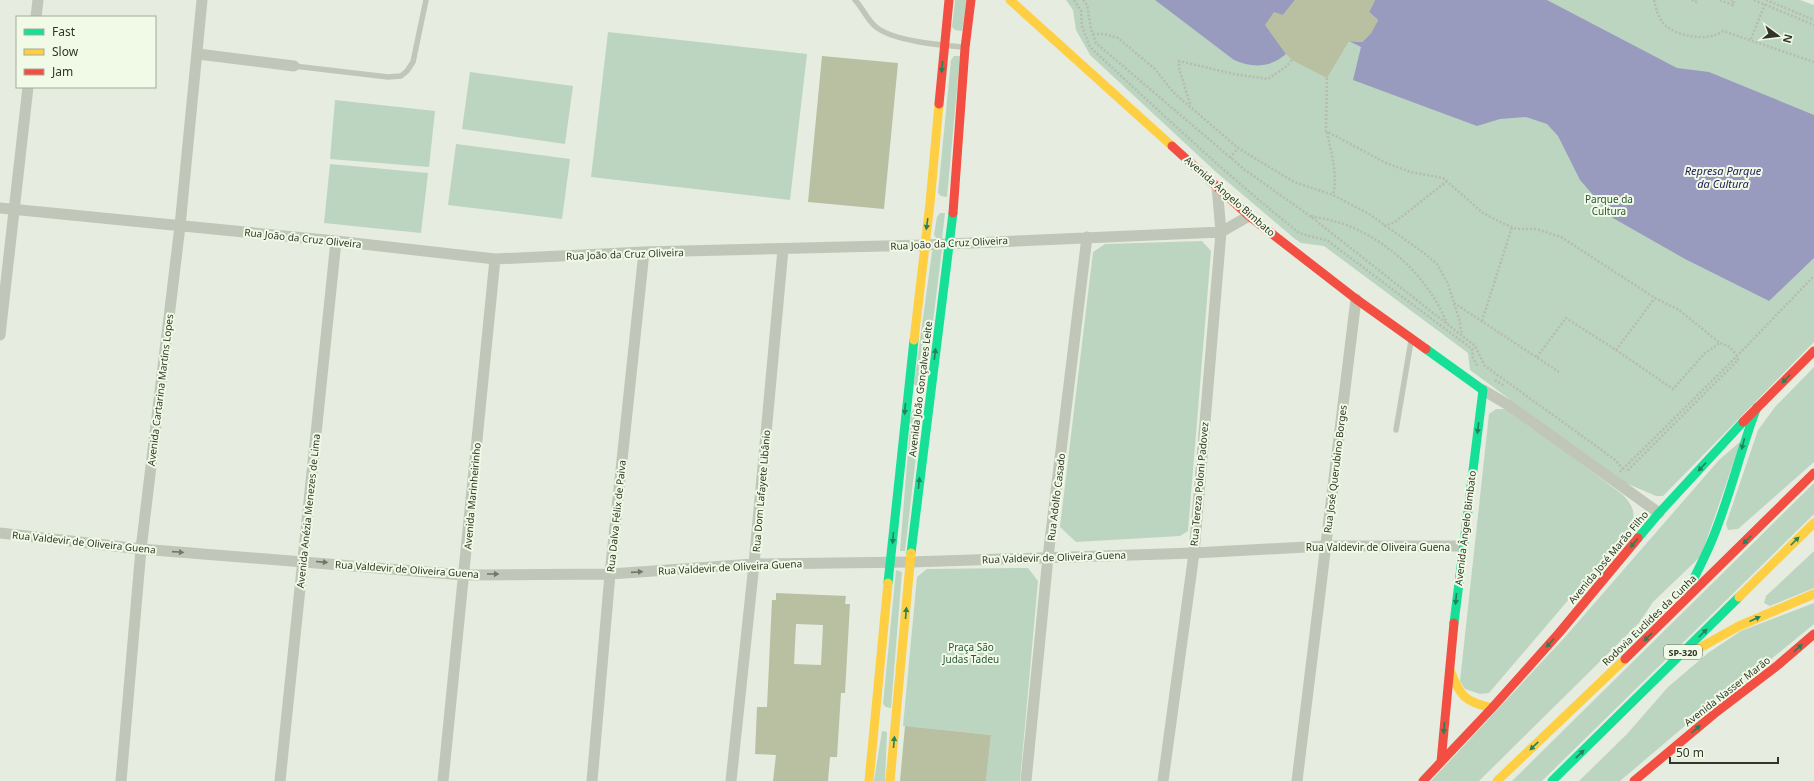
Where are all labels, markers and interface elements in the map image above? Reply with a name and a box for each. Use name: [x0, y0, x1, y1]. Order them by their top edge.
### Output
legend: [16, 16, 156, 88]
north arrow: [1758, 16, 1798, 56]
text: Fast: [52, 23, 76, 40]
text: N: [1780, 32, 1797, 45]
text: Slow: [52, 43, 79, 60]
one-way arrow: [939, 61, 946, 73]
text: Jam: [51, 63, 73, 80]
street label: Avenida Ângelo Bimbato: [1182, 153, 1278, 239]
water label: Represa Parque da Cultura: [1685, 163, 1762, 191]
park label: Parque da Cultura: [1585, 192, 1633, 218]
one-way arrow: [924, 218, 930, 230]
street label: Rua João da Cruz Oliveira: [244, 225, 362, 251]
street label: Rua João da Cruz Oliveira: [890, 233, 1008, 253]
street label: Rua João da Cruz Oliveira: [566, 245, 684, 263]
street label: Avenida Cartarina Martins Lopes: [144, 313, 176, 467]
street label: Avenida João Gonçalves Leite: [905, 320, 935, 458]
one-way arrow: [932, 348, 938, 360]
one-way arrow: [1781, 374, 1791, 384]
one-way arrow: [902, 403, 909, 415]
street label: Rua José Querubino Borges: [1320, 404, 1350, 534]
street label: Rua Tereza Poloni Padovez: [1187, 421, 1211, 547]
one-way arrow: [1475, 422, 1481, 434]
street label: Rua Dom Lafayete Libânio: [749, 429, 773, 553]
street label: Avenida Anézia Menezes de Lima: [293, 433, 323, 589]
one-way arrow: [1740, 438, 1746, 450]
street label: Avenida Marinheirinho: [460, 442, 484, 550]
street label: Rua Adolfo Casado: [1044, 452, 1068, 542]
street label: Rua Dalva Félix de Paiva: [603, 459, 629, 573]
one-way arrow: [1698, 462, 1707, 471]
street label: Avenida Ângelo Bimbato: [1451, 470, 1479, 586]
one-way arrow: [916, 477, 923, 490]
street label: Avenida José Marão Filho: [1565, 507, 1651, 607]
street label: Rua Valdevir de Oliveira Guena: [12, 527, 156, 557]
one-way arrow: [890, 532, 897, 544]
one-way arrow: [1742, 535, 1752, 545]
one-way arrow: [1790, 537, 1800, 546]
one-way arrow: [1629, 538, 1638, 548]
street label: Rua Valdevir de Oliveira Guena: [1306, 540, 1450, 554]
street label: Rua Valdevir de Oliveira Guena: [982, 547, 1126, 567]
one-way arrow: [172, 548, 184, 555]
street label: Rua Valdevir de Oliveira Guena: [658, 556, 802, 578]
street label: Rua Valdevir de Oliveira Guena: [335, 557, 479, 581]
one-way arrow: [316, 559, 328, 566]
one-way arrow: [631, 569, 643, 576]
one-way arrow: [487, 571, 500, 577]
street label: Rodovia Euclides da Cunha: [1599, 571, 1699, 669]
one-way arrow: [1453, 593, 1460, 605]
one-way arrow: [902, 607, 909, 619]
one-way arrow: [1749, 616, 1761, 622]
one-way arrow: [1698, 628, 1708, 638]
one-way arrow: [1643, 632, 1653, 641]
one-way arrow: [1546, 638, 1555, 647]
park label: Praça São Judas Tadeu: [942, 640, 999, 666]
one-way arrow: [1792, 644, 1803, 653]
road number: SP-320: [1664, 645, 1702, 659]
street label: Avenida Nasser Marão: [1681, 653, 1773, 729]
one-way arrow: [1440, 722, 1447, 734]
one-way arrow: [1690, 724, 1701, 733]
one-way arrow: [890, 736, 897, 748]
scale bar: [1670, 739, 1778, 765]
one-way arrow: [1529, 741, 1539, 751]
text: 50 m: [1676, 744, 1704, 761]
one-way arrow: [1575, 749, 1585, 759]

